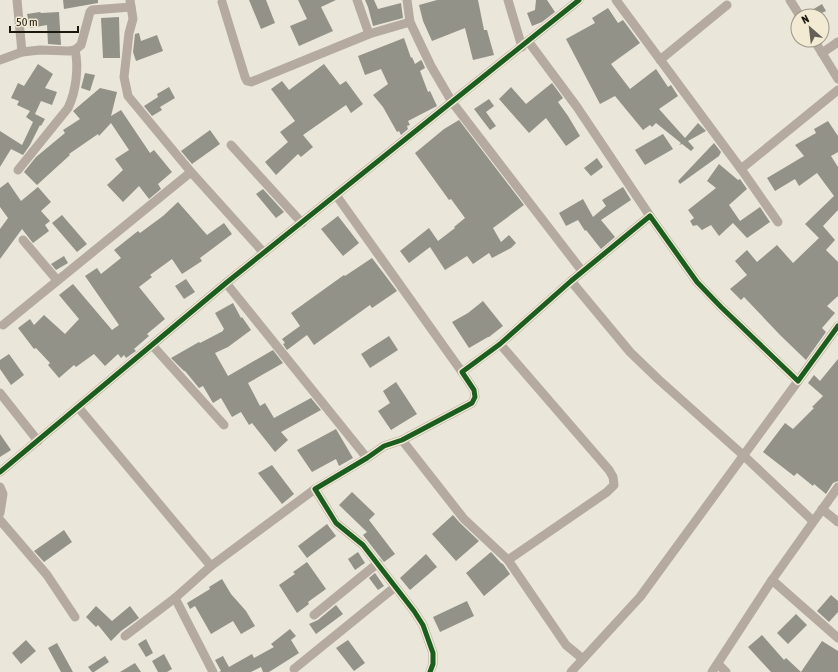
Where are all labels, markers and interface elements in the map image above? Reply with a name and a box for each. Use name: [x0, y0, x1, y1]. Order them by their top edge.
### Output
scale bar: [10, 8, 78, 34]
north arrow: [790, 8, 830, 48]
text: N: [800, 12, 811, 26]
text: 50 m: [16, 15, 38, 29]

